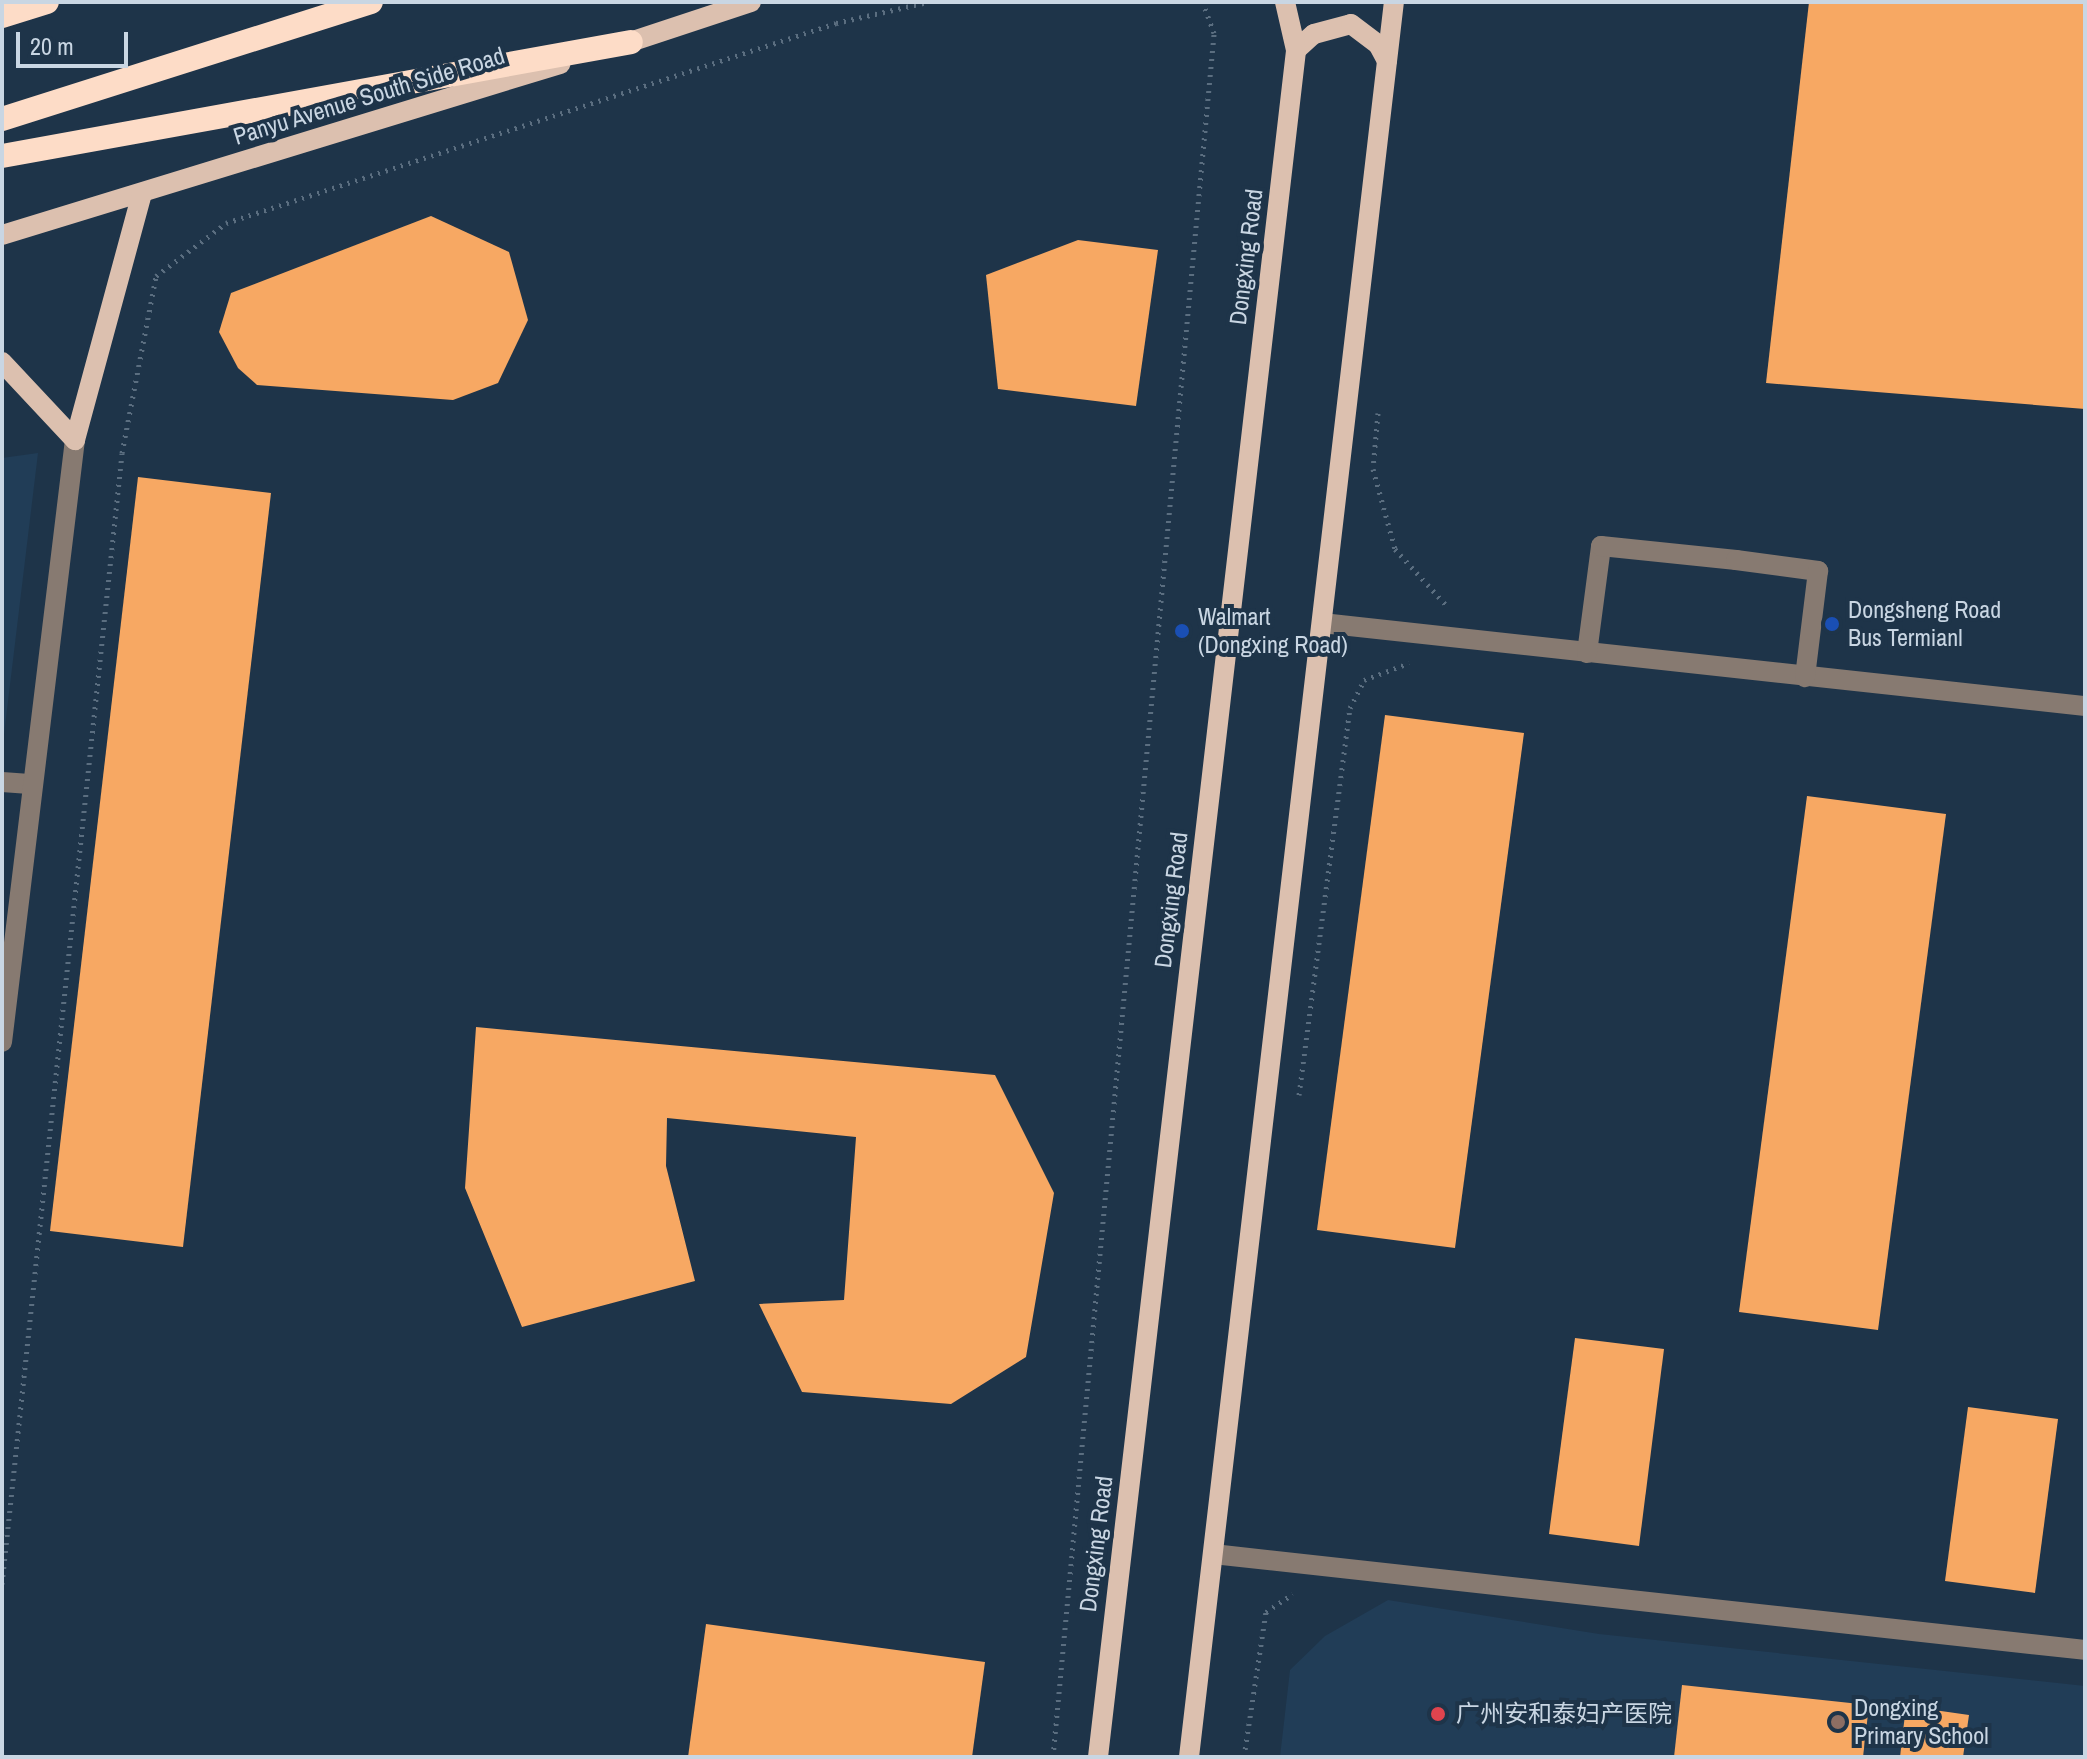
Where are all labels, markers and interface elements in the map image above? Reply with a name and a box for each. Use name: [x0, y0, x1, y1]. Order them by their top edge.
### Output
scale bar: [20, 16, 132, 66]
text: 20 m: [30, 30, 74, 62]
street label: Panyu Avenue South Side Road: [229, 41, 509, 151]
street label: Dongxing Road: [1223, 187, 1269, 327]
place label: Dongsheng Road Bus Termianl: [1848, 596, 2001, 652]
place label: Walmart (Dongxing Road): [1198, 603, 1348, 659]
marker: Dongsheng Road Bus Termianl: [1823, 615, 1841, 633]
marker: Walmart (Dongxing Road): [1173, 622, 1191, 640]
street label: Dongxing Road: [1148, 830, 1194, 970]
street label: Dongxing Road: [1073, 1474, 1119, 1614]
place label: Dongxing Primary School: [1854, 1694, 1989, 1750]
place label: 广州安和泰妇产医院: [1456, 1700, 1672, 1728]
marker: 广州安和泰妇产医院: [1427, 1703, 1449, 1725]
marker: Dongxing Primary School: [1829, 1713, 1847, 1731]

